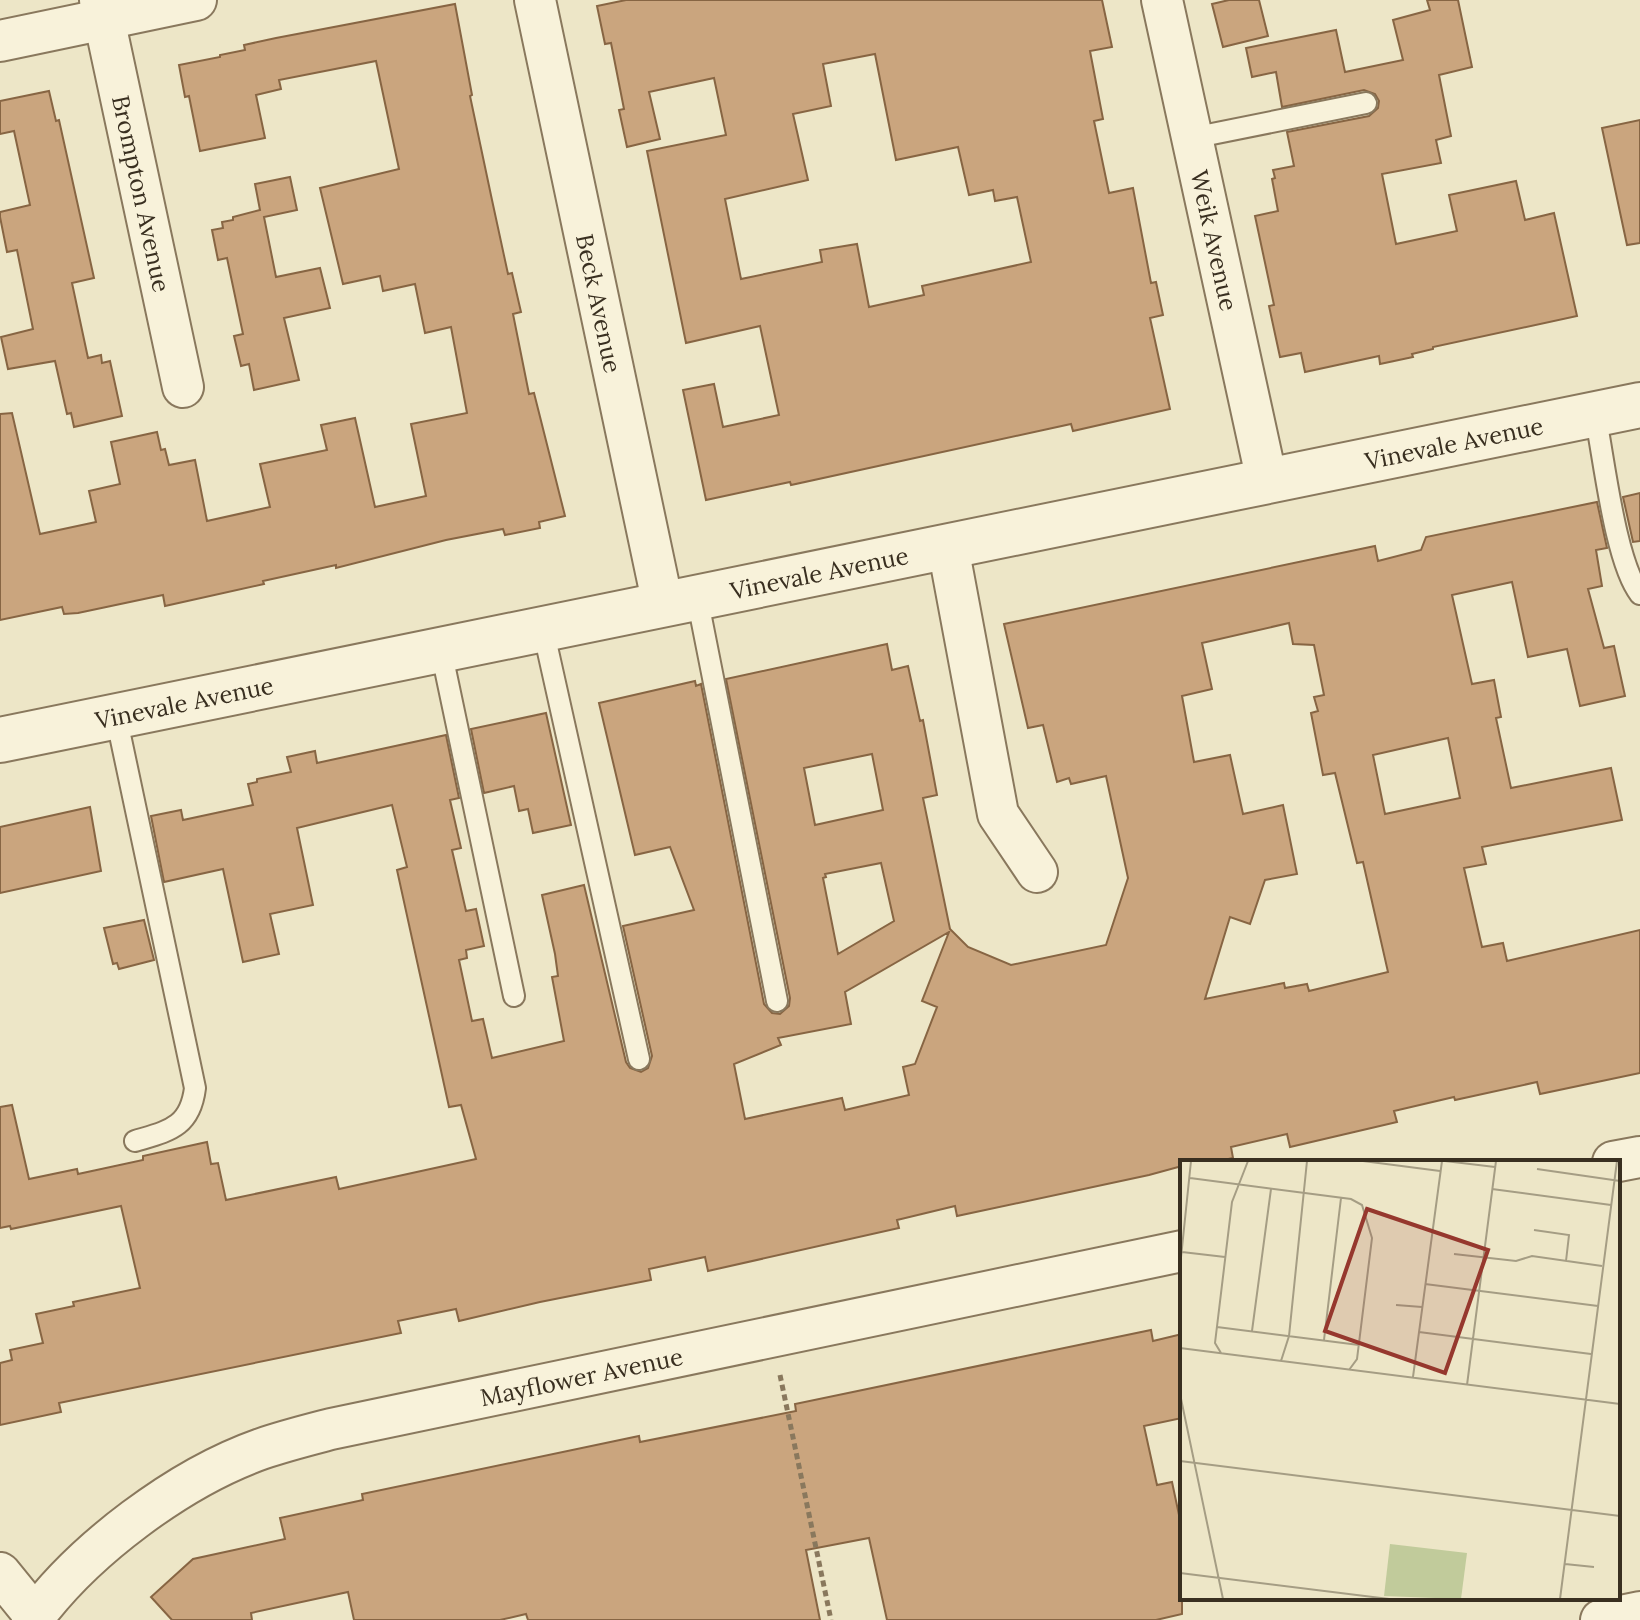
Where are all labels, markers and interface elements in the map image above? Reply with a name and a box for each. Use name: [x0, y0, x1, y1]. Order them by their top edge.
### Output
street label: Brompton Avenue: [105, 92, 178, 295]
street label: Weik Avenue: [1184, 167, 1245, 314]
street label: Beck Avenue: [569, 231, 629, 376]
street label: Vinevale Avenue: [1361, 410, 1546, 477]
street label: Vinevale Avenue: [726, 539, 911, 606]
street label: Vinevale Avenue: [91, 669, 276, 736]
inset map: [1180, 1160, 1620, 1600]
street label: Mayflower Avenue: [477, 1340, 685, 1413]

